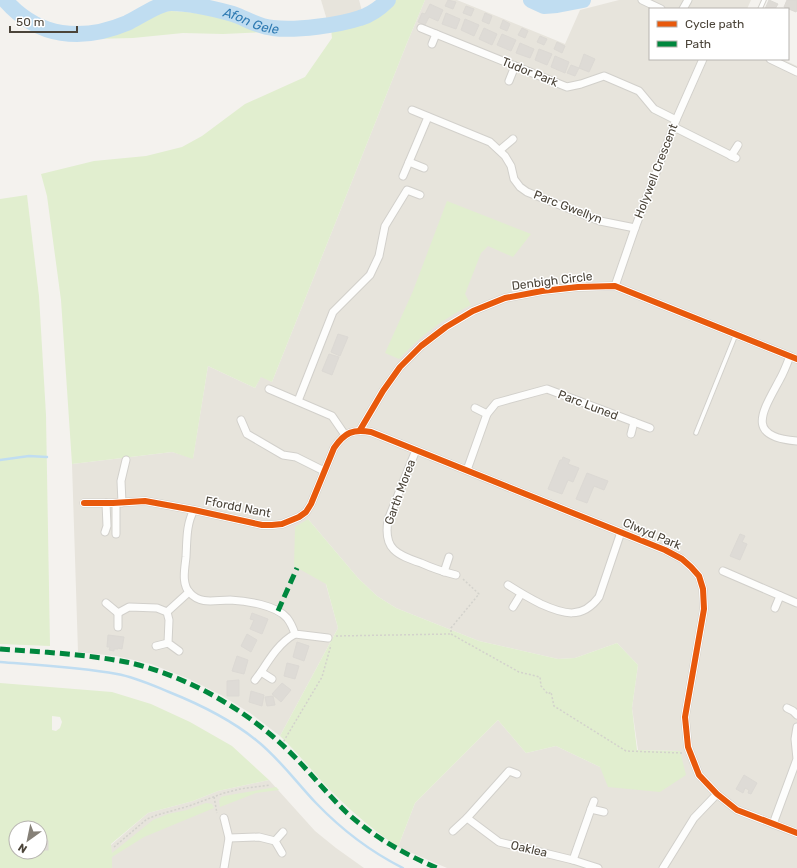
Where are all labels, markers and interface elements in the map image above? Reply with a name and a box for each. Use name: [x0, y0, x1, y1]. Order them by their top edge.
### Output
water label: Afon Gele: [221, 4, 280, 36]
scale bar: [10, 8, 77, 34]
legend: [649, 8, 789, 60]
text: 50 m: [16, 15, 44, 29]
text: Cycle path: [685, 17, 744, 31]
text: Path: [685, 37, 711, 51]
street label: Tudor Park: [500, 54, 561, 90]
street label: Holywell Crescent: [631, 121, 681, 220]
street label: Parc Gwellyn: [532, 188, 604, 226]
street label: Denbigh Circle: [511, 269, 593, 293]
street label: Parc Luned: [556, 387, 620, 423]
street label: Garth Morea: [382, 457, 418, 527]
street label: Ffordd Nant: [204, 494, 272, 520]
street label: Clwyd Park: [621, 515, 684, 553]
north arrow: [8, 820, 48, 860]
street label: Oaklea: [509, 838, 549, 860]
text: N: [16, 840, 30, 856]

